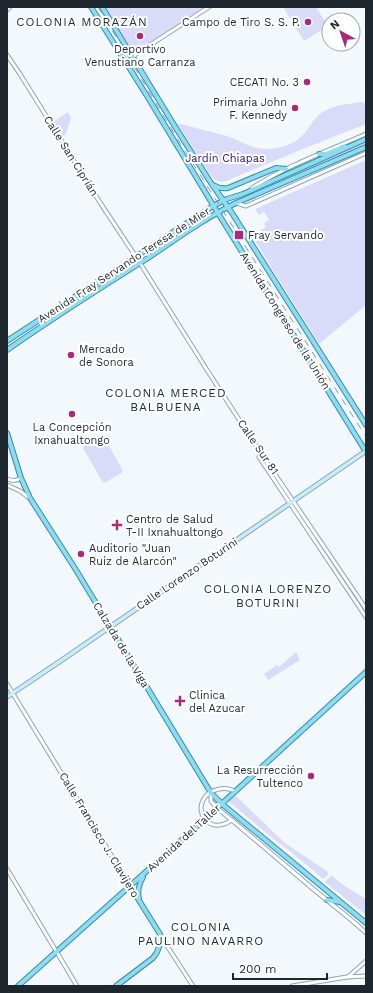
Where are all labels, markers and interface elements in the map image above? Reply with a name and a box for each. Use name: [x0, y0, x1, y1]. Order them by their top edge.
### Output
north arrow: [321, 12, 361, 52]
district label: COLONIA MORAZÁN: [16, 15, 148, 29]
place label: Campo de Tiro S. S. P.: [182, 16, 300, 29]
marker: Campo de Tiro S. S. P.: [303, 17, 313, 27]
text: N: [328, 17, 342, 32]
marker: Deportivo Venustiano Carranza: [135, 31, 145, 41]
place label: Deportivo Venustiano Carranza: [84, 43, 196, 69]
place label: CECATI No. 3: [230, 76, 299, 89]
marker: CECATI No. 3: [302, 77, 312, 87]
place label: Primaria John F. Kennedy: [213, 96, 287, 122]
marker: Primaria John F. Kennedy: [290, 103, 300, 113]
street label: Calle San Ciprián: [41, 113, 101, 199]
park label: Jardín Chiapas: [185, 152, 265, 165]
street label: Avenida Fray Servando Teresa de Mier: [36, 204, 213, 326]
marker: Fray Servando: [233, 229, 245, 241]
place label: Fray Servando: [248, 229, 324, 242]
street label: Avenida Congreso de la Unión: [237, 250, 333, 392]
place label: Mercado de Sonora: [79, 343, 134, 369]
marker: Mercado de Sonora: [66, 350, 76, 360]
district label: COLONIA MERCED BALBUENA: [105, 386, 227, 414]
marker: La Concepción Ixnahualtongo: [67, 409, 77, 419]
street label: Calle Sur 81: [235, 417, 281, 477]
place label: La Concepción Ixnahualtongo: [32, 421, 112, 447]
place label: Centro de Salud T-II Ixnahualtongo: [126, 513, 223, 539]
marker: Centro de Salud T-II Ixnahualtongo: [111, 519, 123, 531]
street label: Calle Lorenzo Boturini: [134, 535, 240, 613]
place label: Auditorio "Juan Ruiz de Alarcón": [89, 542, 177, 568]
marker: Auditorio "Juan Ruiz de Alarcón": [76, 549, 86, 559]
district label: COLONIA LORENZO BOTURINI: [204, 582, 332, 610]
street label: Calzada de la Viga: [90, 600, 152, 690]
place label: Clinica del Azucar: [189, 689, 246, 715]
marker: Clinica del Azucar: [174, 695, 186, 707]
place label: La Resurrección Tultenco: [217, 764, 303, 790]
street label: Calle Francisco J. Clavijero: [56, 770, 142, 900]
marker: La Resurrección Tultenco: [306, 771, 316, 781]
street label: Avenida del Taller: [145, 801, 224, 874]
district label: COLONIA PAULINO NAVARRO: [138, 920, 264, 948]
scale bar: [233, 955, 327, 981]
text: 200 m: [239, 962, 276, 976]

